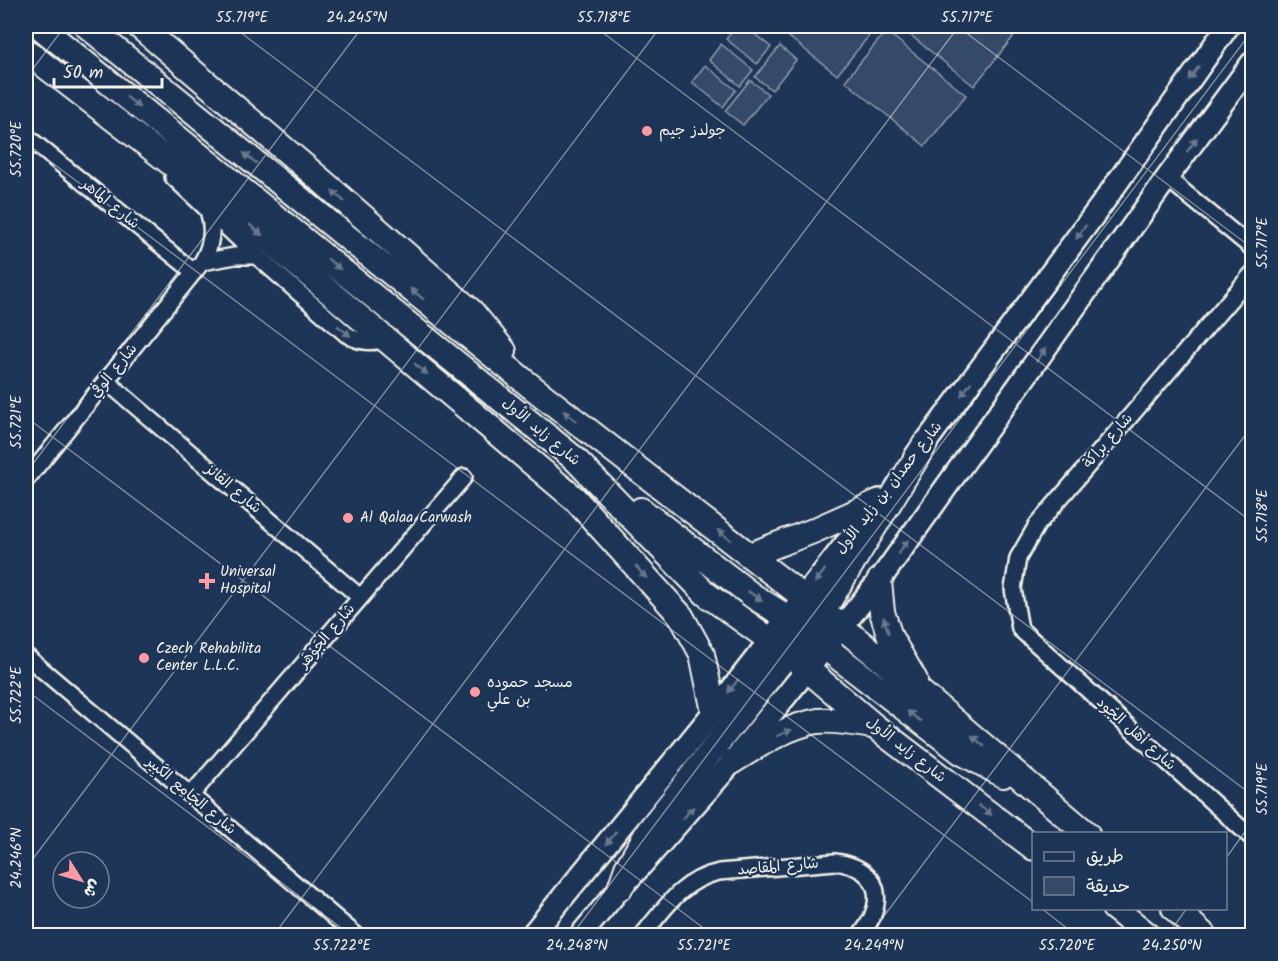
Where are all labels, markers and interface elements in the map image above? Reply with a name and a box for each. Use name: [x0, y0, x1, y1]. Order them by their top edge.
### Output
text: 55.719°E: [216, 6, 269, 30]
text: 24.245°N: [327, 6, 387, 30]
text: 55.718°E: [577, 6, 632, 30]
text: 55.717°E: [941, 6, 994, 30]
scale bar: [54, 51, 162, 89]
text: 50 m: [63, 59, 103, 88]
one-way arrow: [1188, 65, 1200, 81]
one-way arrow: [125, 95, 141, 108]
text: 55.720°E: [5, 119, 29, 177]
place label: جولدز جيم: [659, 119, 726, 143]
marker: جولدز جيم: [640, 124, 654, 138]
one-way arrow: [1186, 138, 1198, 154]
one-way arrow: [242, 151, 258, 164]
street label: شارع الماهر: [74, 171, 145, 235]
one-way arrow: [331, 190, 346, 203]
text: 55.717°E: [1251, 216, 1275, 269]
one-way arrow: [248, 223, 263, 236]
one-way arrow: [1075, 224, 1087, 240]
one-way arrow: [326, 257, 341, 270]
one-way arrow: [410, 288, 425, 301]
one-way arrow: [336, 325, 351, 337]
street label: شارع الوفي: [84, 338, 144, 404]
one-way arrow: [1035, 347, 1047, 363]
one-way arrow: [413, 362, 428, 375]
one-way arrow: [960, 382, 972, 397]
street label: شارع زايد الأول: [496, 392, 586, 472]
text: 55.721°E: [5, 394, 29, 449]
street label: شارع براكة: [1077, 408, 1139, 474]
one-way arrow: [562, 411, 577, 423]
street label: شارع حمدان بن زايد الأول: [829, 416, 949, 560]
street label: شارع الفائز: [198, 457, 267, 520]
text: 55.718°E: [1251, 488, 1275, 543]
place label: Al Qalaa Carwash: [360, 506, 472, 530]
marker: Al Qalaa Carwash: [341, 511, 355, 525]
one-way arrow: [716, 529, 732, 541]
one-way arrow: [897, 540, 909, 556]
place label: Universal Hospital: [220, 560, 276, 601]
one-way arrow: [634, 565, 648, 579]
one-way arrow: [813, 568, 826, 584]
marker: Universal Hospital: [198, 572, 216, 590]
one-way arrow: [746, 590, 762, 602]
street label: شارع الجَوْهَر: [291, 598, 361, 675]
one-way arrow: [881, 616, 890, 634]
place label: Czech Rehabilita Center L.L.C.: [156, 637, 261, 678]
marker: Czech Rehabilita Center L.L.C.: [137, 651, 151, 665]
text: 55.722°E: [5, 665, 29, 724]
place label: مسجد حموده بن علي: [487, 671, 573, 712]
one-way arrow: [727, 678, 740, 694]
marker: مسجد حموده بن علي: [468, 685, 482, 699]
street label: شارع أهل الجُود: [1091, 691, 1181, 777]
one-way arrow: [906, 709, 922, 722]
street label: شارع زايد الأول: [861, 711, 951, 789]
one-way arrow: [776, 728, 794, 738]
one-way arrow: [971, 735, 986, 748]
street label: شارع الجَامِع الكَبِير: [139, 750, 241, 841]
text: 55.719°E: [1251, 762, 1275, 815]
one-way arrow: [977, 804, 992, 816]
one-way arrow: [681, 806, 694, 821]
text: 24.246°N: [5, 827, 29, 889]
one-way arrow: [604, 830, 617, 846]
legend: [1032, 832, 1227, 910]
text: طريق: [1086, 843, 1124, 872]
north arrow: [51, 850, 111, 910]
street label: شارع المقاصد: [736, 851, 820, 883]
text: حديقة: [1086, 873, 1130, 902]
text: ش: [76, 874, 107, 903]
text: 55.722°E: [313, 934, 372, 958]
text: 24.248°N: [546, 934, 608, 958]
text: 55.721°E: [677, 934, 732, 958]
text: 24.249°N: [844, 934, 904, 958]
text: 55.720°E: [1039, 934, 1097, 958]
text: 24.250°N: [1142, 934, 1202, 958]

